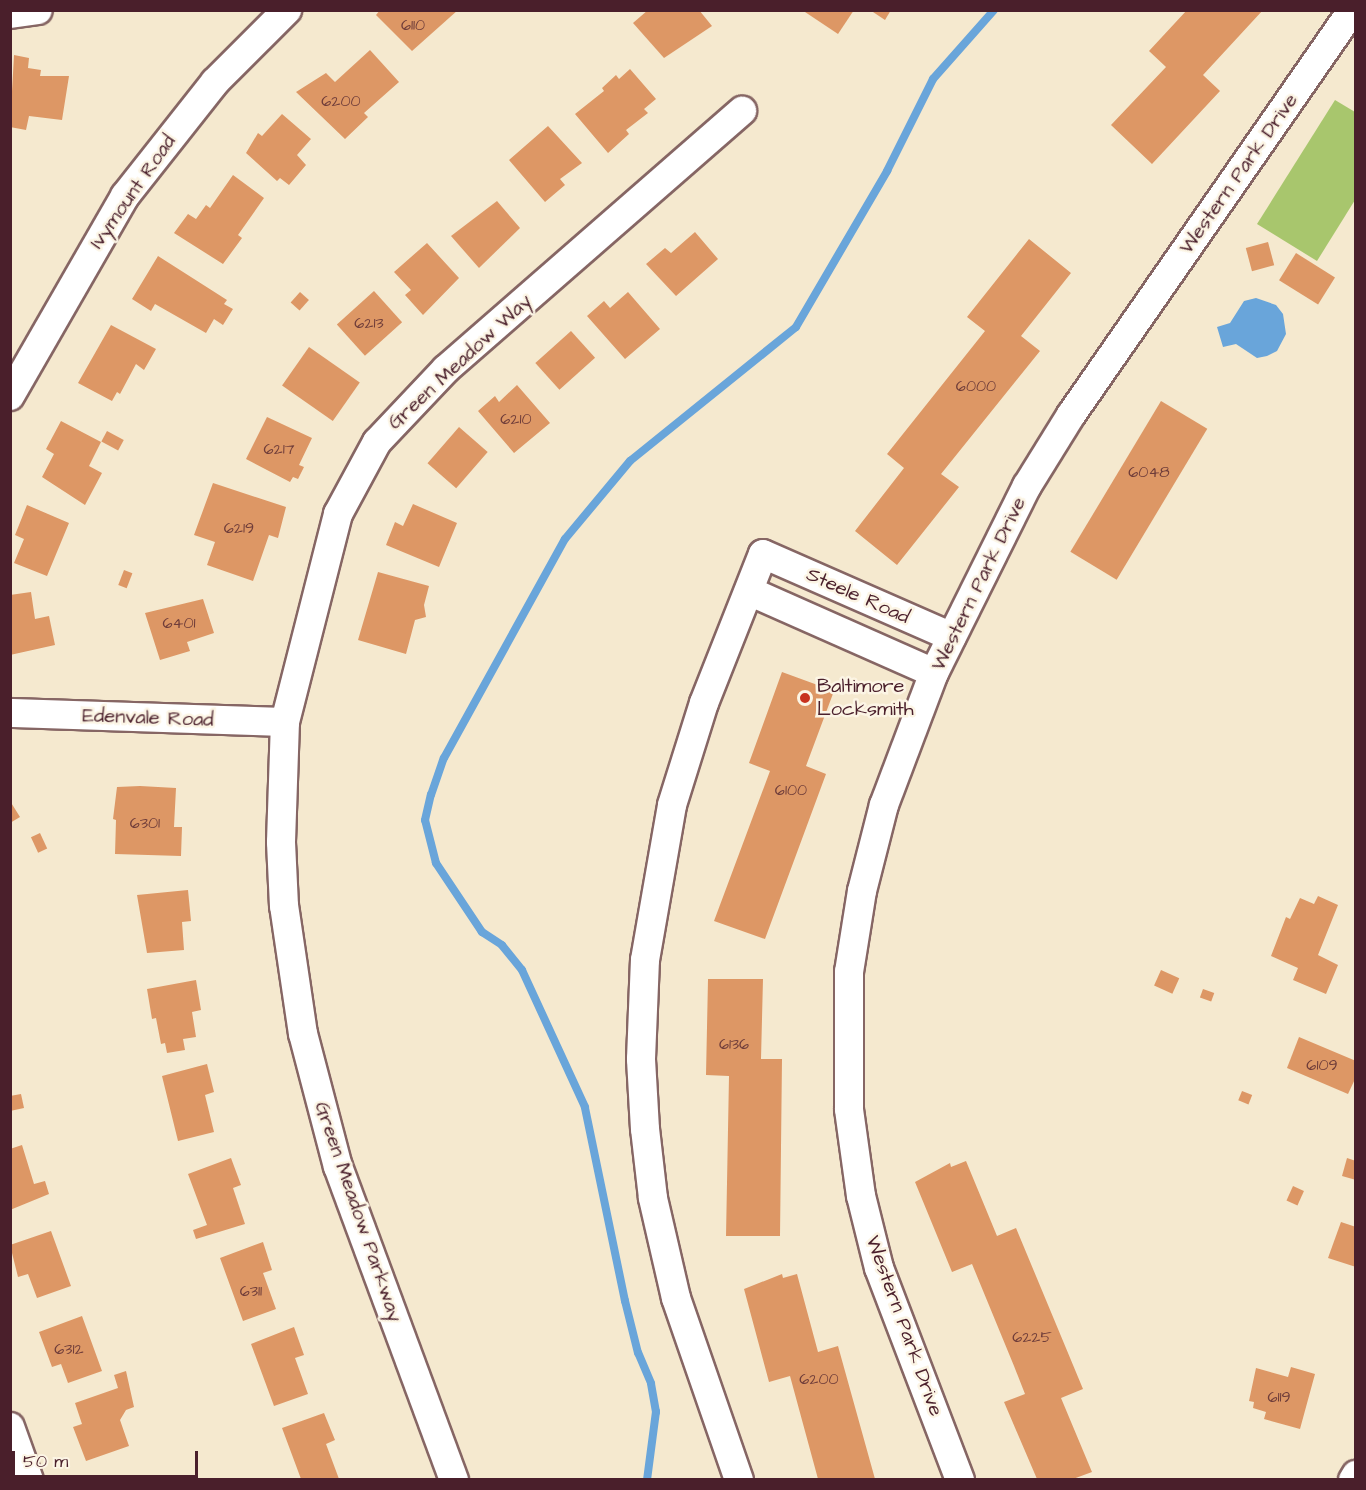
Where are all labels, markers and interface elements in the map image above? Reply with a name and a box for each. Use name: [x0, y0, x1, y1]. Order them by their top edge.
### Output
house number: 6110: [401, 15, 425, 35]
street label: Western Park Drive: [1175, 89, 1303, 259]
house number: 6200: [321, 91, 361, 111]
street label: Ivymount Road: [85, 130, 181, 254]
street label: Green Meadow Way: [383, 289, 537, 435]
house number: 6213: [354, 313, 384, 333]
house number: 6000: [956, 376, 996, 396]
house number: 6210: [500, 409, 532, 429]
house number: 6217: [263, 439, 295, 459]
house number: 6048: [1128, 462, 1170, 482]
street label: Western Park Drive: [927, 493, 1031, 675]
house number: 6219: [224, 518, 254, 538]
street label: Steele Road: [803, 563, 913, 629]
house number: 6401: [162, 613, 196, 633]
place label: Baltimore Locksmith: [817, 674, 914, 721]
marker: Baltimore Locksmith: [798, 691, 812, 705]
street label: Edenvale Road: [82, 704, 214, 732]
house number: 6100: [775, 780, 807, 800]
house number: 6301: [130, 813, 160, 833]
house number: 6136: [719, 1034, 749, 1054]
house number: 6109: [1306, 1055, 1338, 1075]
street label: Green Meadow Parkway: [309, 1099, 407, 1325]
street label: Western Park Drive: [860, 1233, 948, 1419]
house number: 6311: [240, 1281, 262, 1301]
house number: 6225: [1012, 1327, 1052, 1347]
house number: 6312: [54, 1339, 84, 1359]
house number: 6200: [799, 1369, 839, 1389]
house number: 6119: [1267, 1387, 1291, 1407]
scale bar: [15, 1439, 201, 1477]
text: 50 m: [23, 1449, 68, 1474]

